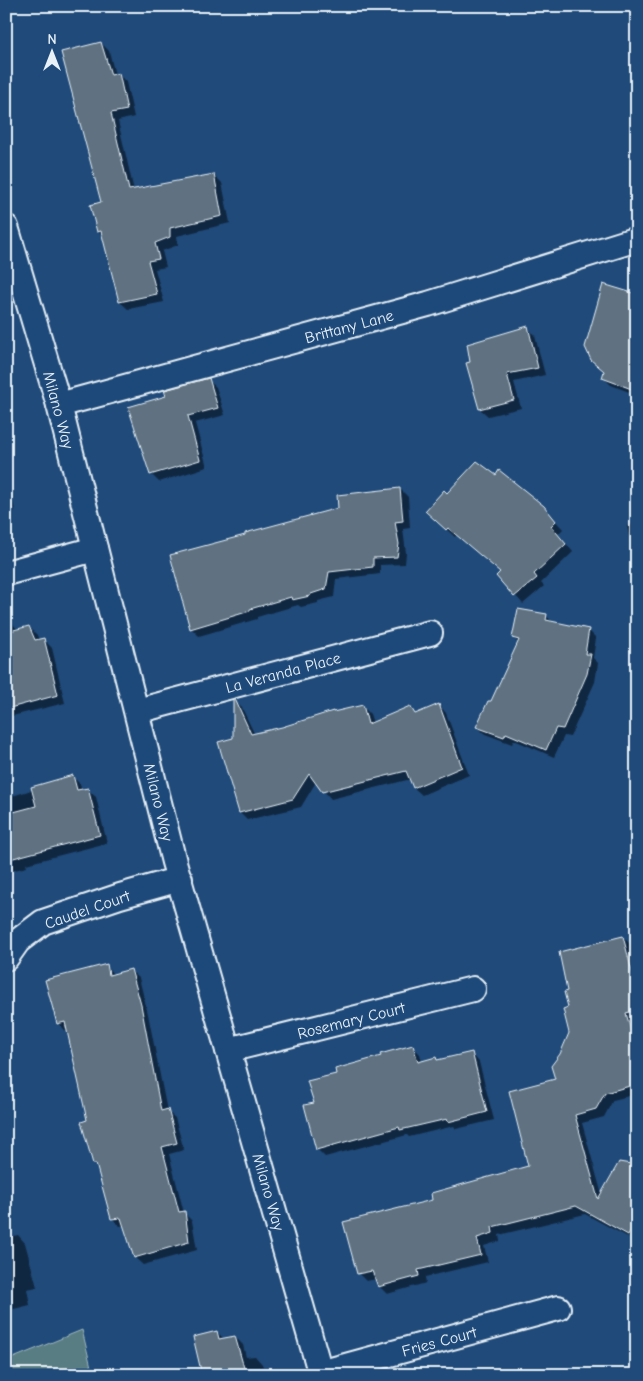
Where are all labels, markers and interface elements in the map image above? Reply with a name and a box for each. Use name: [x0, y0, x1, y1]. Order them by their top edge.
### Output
north arrow: [28, 28, 78, 78]
text: N: [47, 31, 57, 48]
street label: Brittany Lane: [303, 306, 396, 347]
street label: Milano Way: [39, 369, 77, 452]
street label: La Veranda Place: [224, 649, 343, 697]
street label: Milano Way: [140, 761, 177, 844]
street label: Caudel Court: [42, 887, 133, 933]
street label: Rosemary Court: [296, 999, 407, 1043]
street label: Milano Way: [248, 1152, 288, 1234]
street label: Fries Court: [400, 1323, 479, 1361]

